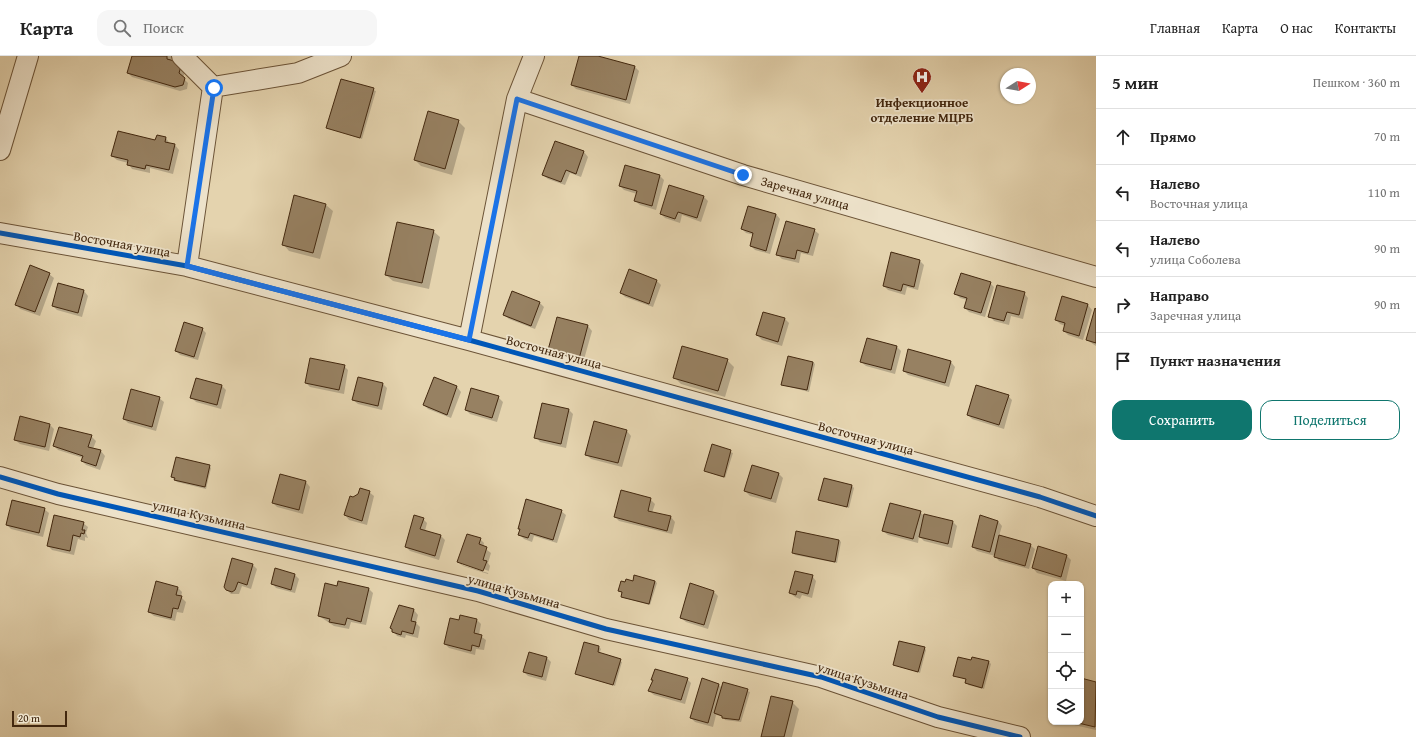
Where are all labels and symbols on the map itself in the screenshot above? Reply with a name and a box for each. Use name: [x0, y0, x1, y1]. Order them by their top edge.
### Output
hospital icon: Инфекционное отделение МЦРБ: [911, 66, 933, 94]
north arrow: [1000, 68, 1036, 104]
route start: [205, 79, 223, 97]
place label: Инфекционное отделение МЦРБ: [870, 93, 974, 127]
route end: [734, 166, 752, 184]
street label: Заречная улица: [759, 171, 852, 215]
street label: Восточная улица: [72, 226, 173, 262]
street label: Восточная улица: [504, 330, 605, 374]
street label: Восточная улица: [816, 416, 917, 460]
street label: улица Кузьмина: [150, 495, 248, 535]
street label: улица Кузьмина: [465, 568, 563, 613]
street label: улица Кузьмина: [814, 657, 912, 705]
scale bar: [12, 709, 67, 728]

